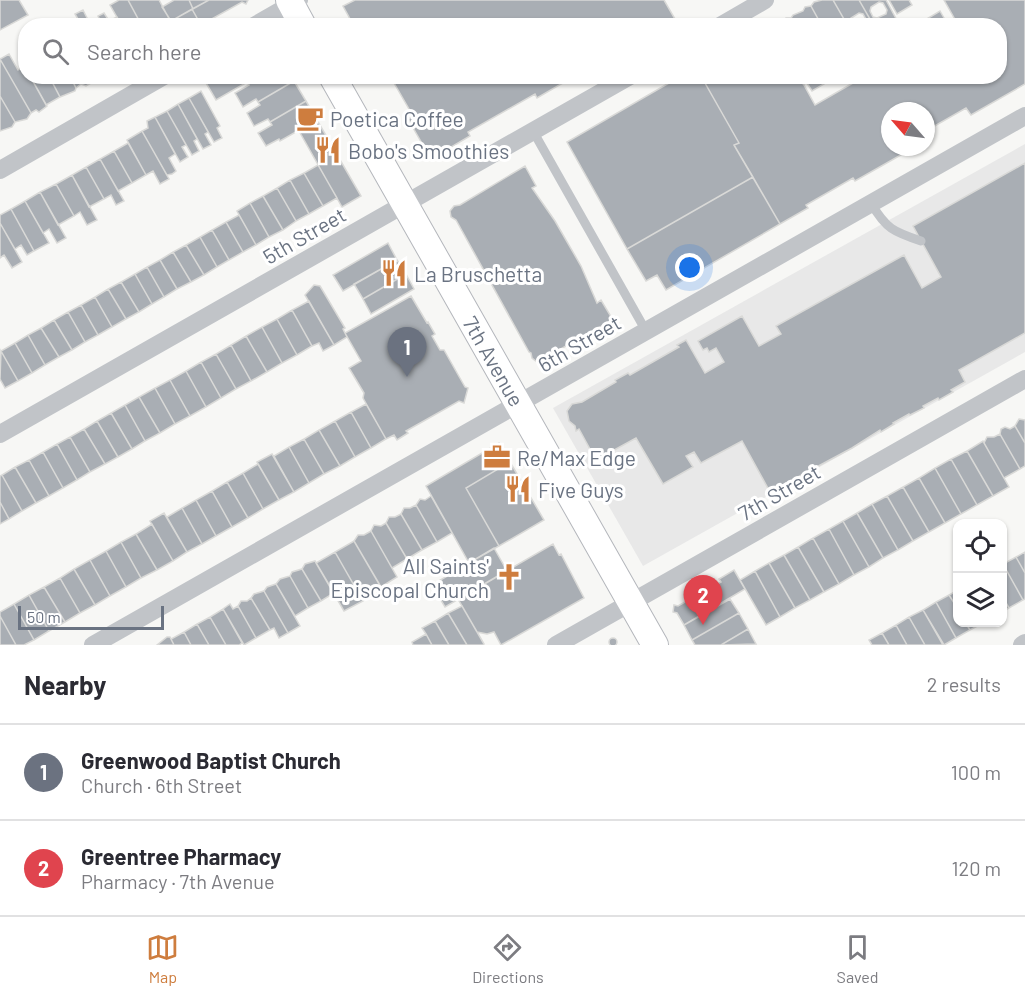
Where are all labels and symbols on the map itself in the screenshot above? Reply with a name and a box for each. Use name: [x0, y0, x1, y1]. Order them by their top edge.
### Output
north arrow: [881, 102, 935, 156]
cafe icon: Poetica Coffee: [295, 103, 325, 133]
place label: Poetica Coffee: [330, 106, 464, 131]
restaurant icon: Bobo's Smoothies: [313, 135, 343, 165]
place label: Bobo's Smoothies: [348, 138, 509, 163]
street label: 5th Street: [258, 201, 350, 269]
your location: [675, 253, 704, 282]
restaurant icon: La Bruschetta: [379, 258, 409, 288]
place label: La Bruschetta: [414, 261, 542, 286]
street label: 6th Street: [533, 309, 625, 377]
street label: 7th Avenue: [458, 312, 530, 410]
pin: 1: [388, 328, 426, 377]
office icon: Re/Max Edge: [482, 442, 512, 472]
place label: Re/Max Edge: [517, 445, 636, 470]
street label: 7th Street: [734, 459, 824, 525]
restaurant icon: Five Guys: [503, 474, 533, 504]
place label: Five Guys: [538, 477, 624, 502]
place label: All Saints' Episcopal Church: [330, 553, 489, 602]
church icon: All Saints' Episcopal Church: [494, 562, 524, 592]
pin: 2: [684, 576, 722, 625]
scale bar: [18, 603, 164, 630]

